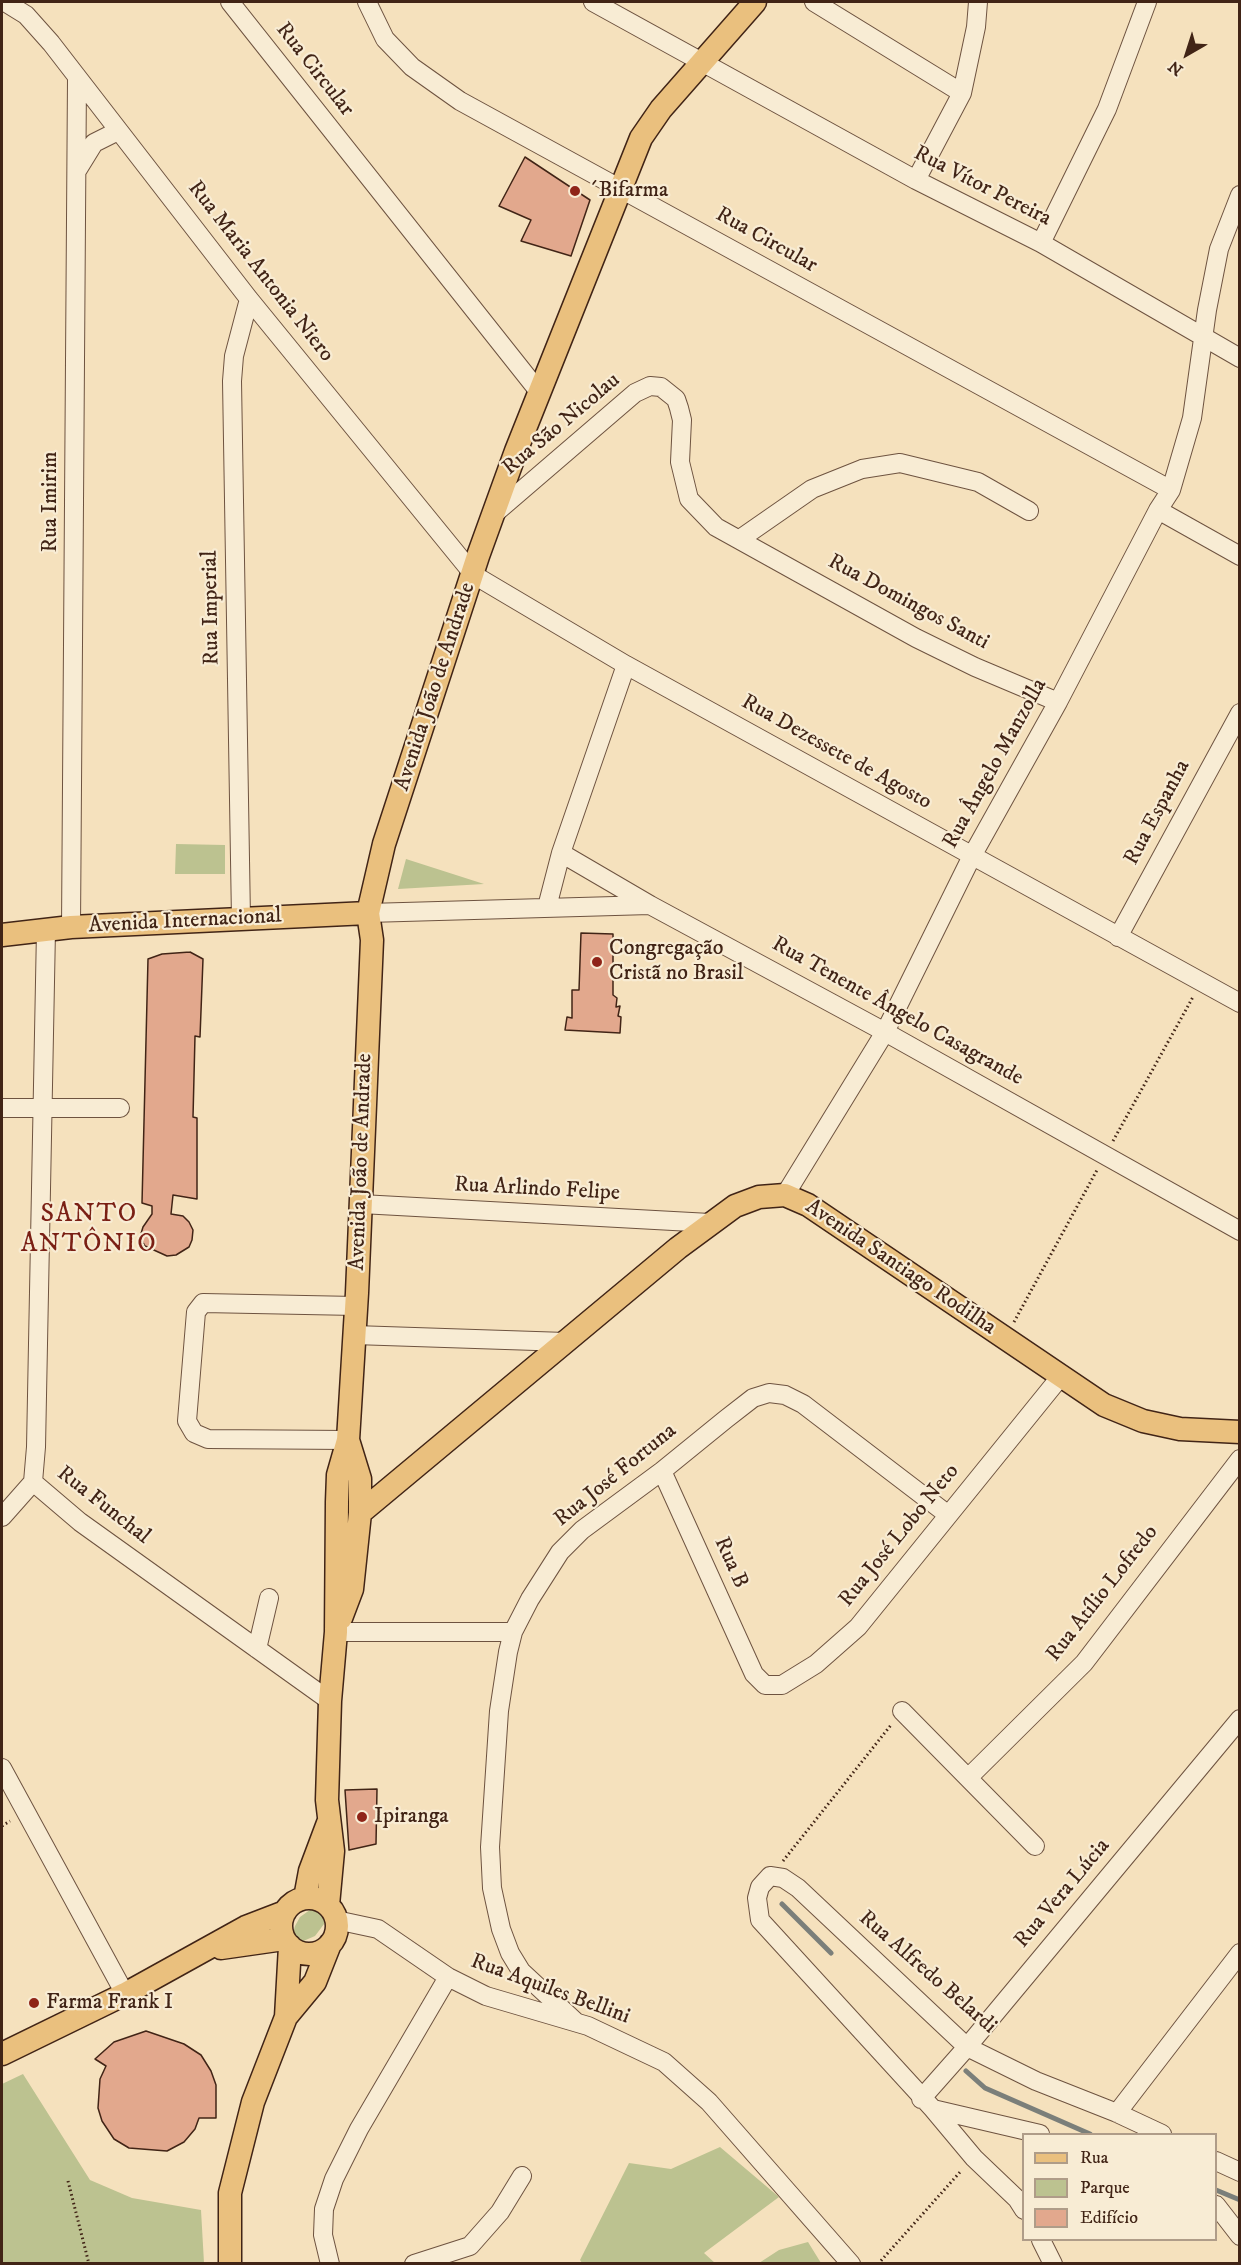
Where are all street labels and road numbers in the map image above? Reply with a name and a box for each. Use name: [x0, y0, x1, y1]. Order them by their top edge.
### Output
street label: Rua Circular: [269, 18, 359, 122]
street label: Rua Vítor Pereira: [909, 141, 1055, 233]
street label: Rua Maria Antonia Niero: [181, 176, 339, 368]
street label: Rua Circular: [711, 202, 821, 280]
street label: Rua São Nicolau: [498, 368, 626, 482]
street label: Rua Imirim: [38, 452, 64, 552]
street label: Rua Domingos Santi: [823, 549, 993, 657]
street label: Rua Imperial: [198, 550, 226, 666]
street label: Avenida João de Andrade: [390, 580, 482, 794]
street label: Rua Ângelo Manzolla: [938, 674, 1054, 854]
street label: Rua Dezessete de Agosto: [736, 690, 936, 816]
street label: Rua Espanha: [1119, 756, 1197, 870]
street label: Avenida Internacional: [88, 904, 282, 940]
street label: Rua Tenente Ângelo Casagrande: [767, 932, 1027, 1092]
street label: Avenida João de Andrade: [345, 1053, 379, 1271]
street label: Rua Arlindo Felipe: [453, 1172, 621, 1208]
street label: Avenida Santiago Rodilha: [800, 1194, 1000, 1342]
street label: Rua José Fortuna: [550, 1419, 682, 1533]
street label: Rua José Lobo Neto: [834, 1459, 966, 1613]
street label: Rua Funchal: [51, 1461, 155, 1551]
street label: Rua Atílio Lofredo: [1041, 1520, 1165, 1668]
street label: Rua B: [707, 1533, 753, 1593]
street label: Rua Vera Lúcia: [1010, 1834, 1116, 1954]
street label: Rua Alfredo Belardi: [853, 1906, 1001, 2040]
street label: Rua Aquiles Bellini: [467, 1949, 633, 2031]

